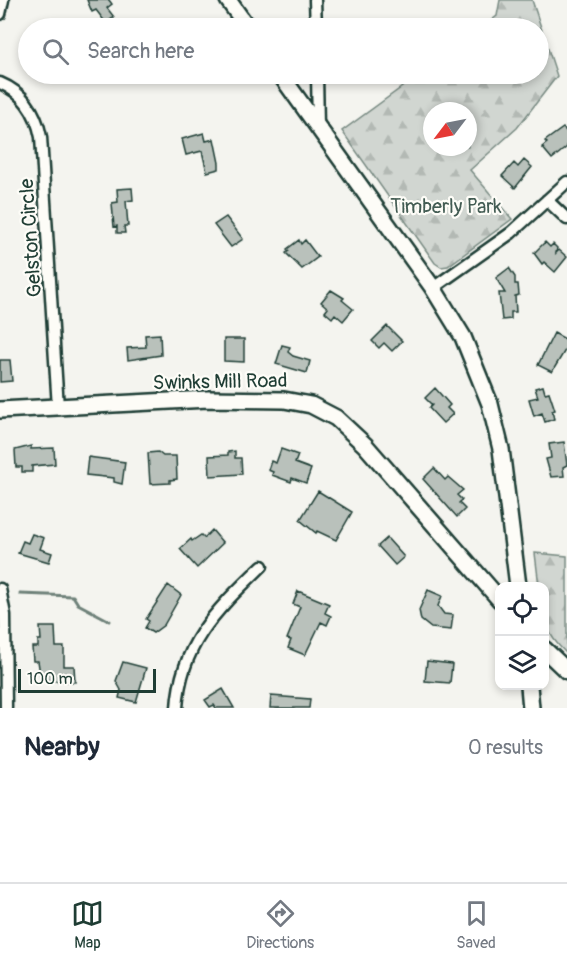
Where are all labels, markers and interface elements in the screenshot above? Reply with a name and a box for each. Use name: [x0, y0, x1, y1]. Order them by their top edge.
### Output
search box: [18, 18, 549, 84]
icon: search: [39, 35, 72, 68]
text: Search here: [87, 37, 194, 65]
north arrow: [423, 102, 477, 156]
street label: Gelston Circle: [14, 178, 47, 298]
park label: Timberly Park: [390, 194, 502, 219]
street label: Swinks Mill Road: [152, 368, 288, 395]
map controls: [495, 582, 549, 690]
button: locate: [495, 582, 549, 636]
button: layers: [495, 636, 549, 690]
scale bar: [18, 666, 156, 694]
text: 100 m: [27, 669, 73, 689]
text: Nearby: [24, 731, 100, 763]
text: 0 results: [468, 735, 543, 760]
tab: Map: [71, 897, 104, 953]
tab: Directions: [246, 897, 314, 953]
tab: Saved: [456, 897, 496, 953]

